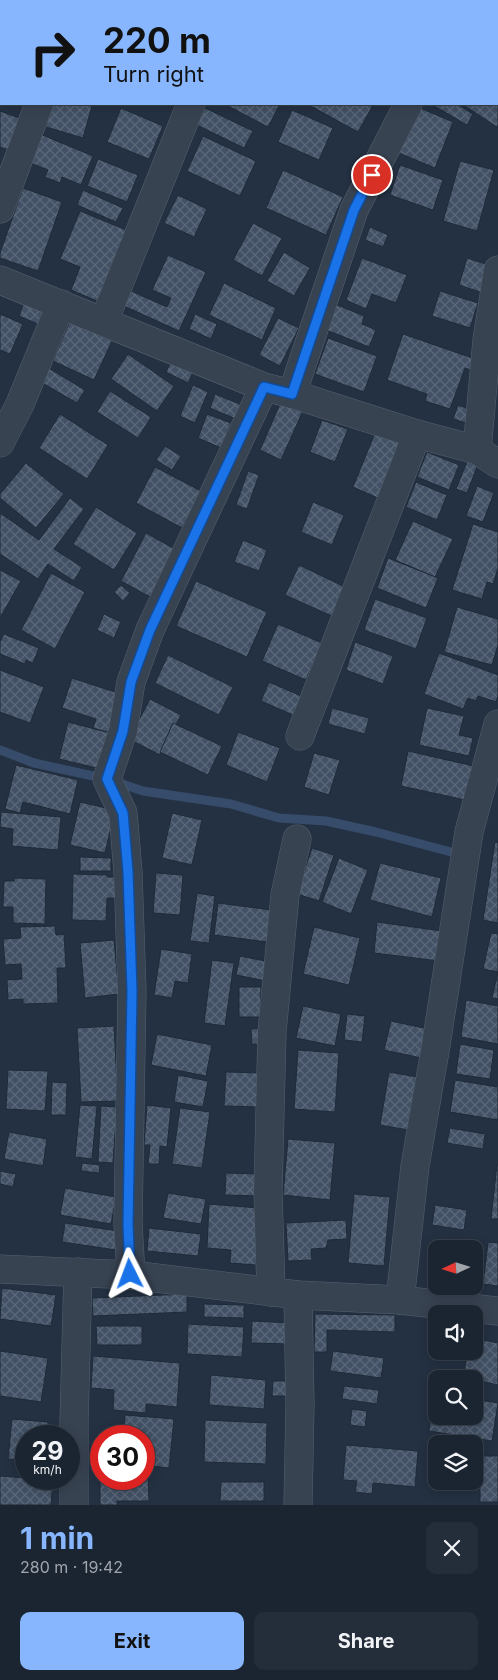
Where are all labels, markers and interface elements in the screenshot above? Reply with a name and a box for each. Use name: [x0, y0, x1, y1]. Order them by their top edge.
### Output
text: 220 m: [103, 19, 211, 61]
icon: right: [20, 20, 85, 85]
text: Turn right: [103, 61, 204, 87]
pin: [351, 154, 393, 196]
icon: arrive: [358, 161, 386, 189]
north arrow: [428, 1240, 482, 1295]
map controls: [428, 1240, 483, 1490]
position arrow: [103, 1247, 155, 1299]
button: sound: [428, 1305, 483, 1360]
button: search: [428, 1370, 483, 1425]
speed limit sign: 30: [90, 1425, 155, 1490]
button: layers: [428, 1435, 483, 1490]
text: 29: [32, 1436, 63, 1466]
text: km/h: [33, 1462, 62, 1477]
text: 1 min: [20, 1520, 94, 1556]
button: close: [426, 1522, 478, 1574]
text: 280 m · 19:42: [20, 1557, 123, 1577]
button: Exit: [20, 1612, 244, 1670]
button: Share: [254, 1612, 478, 1670]

